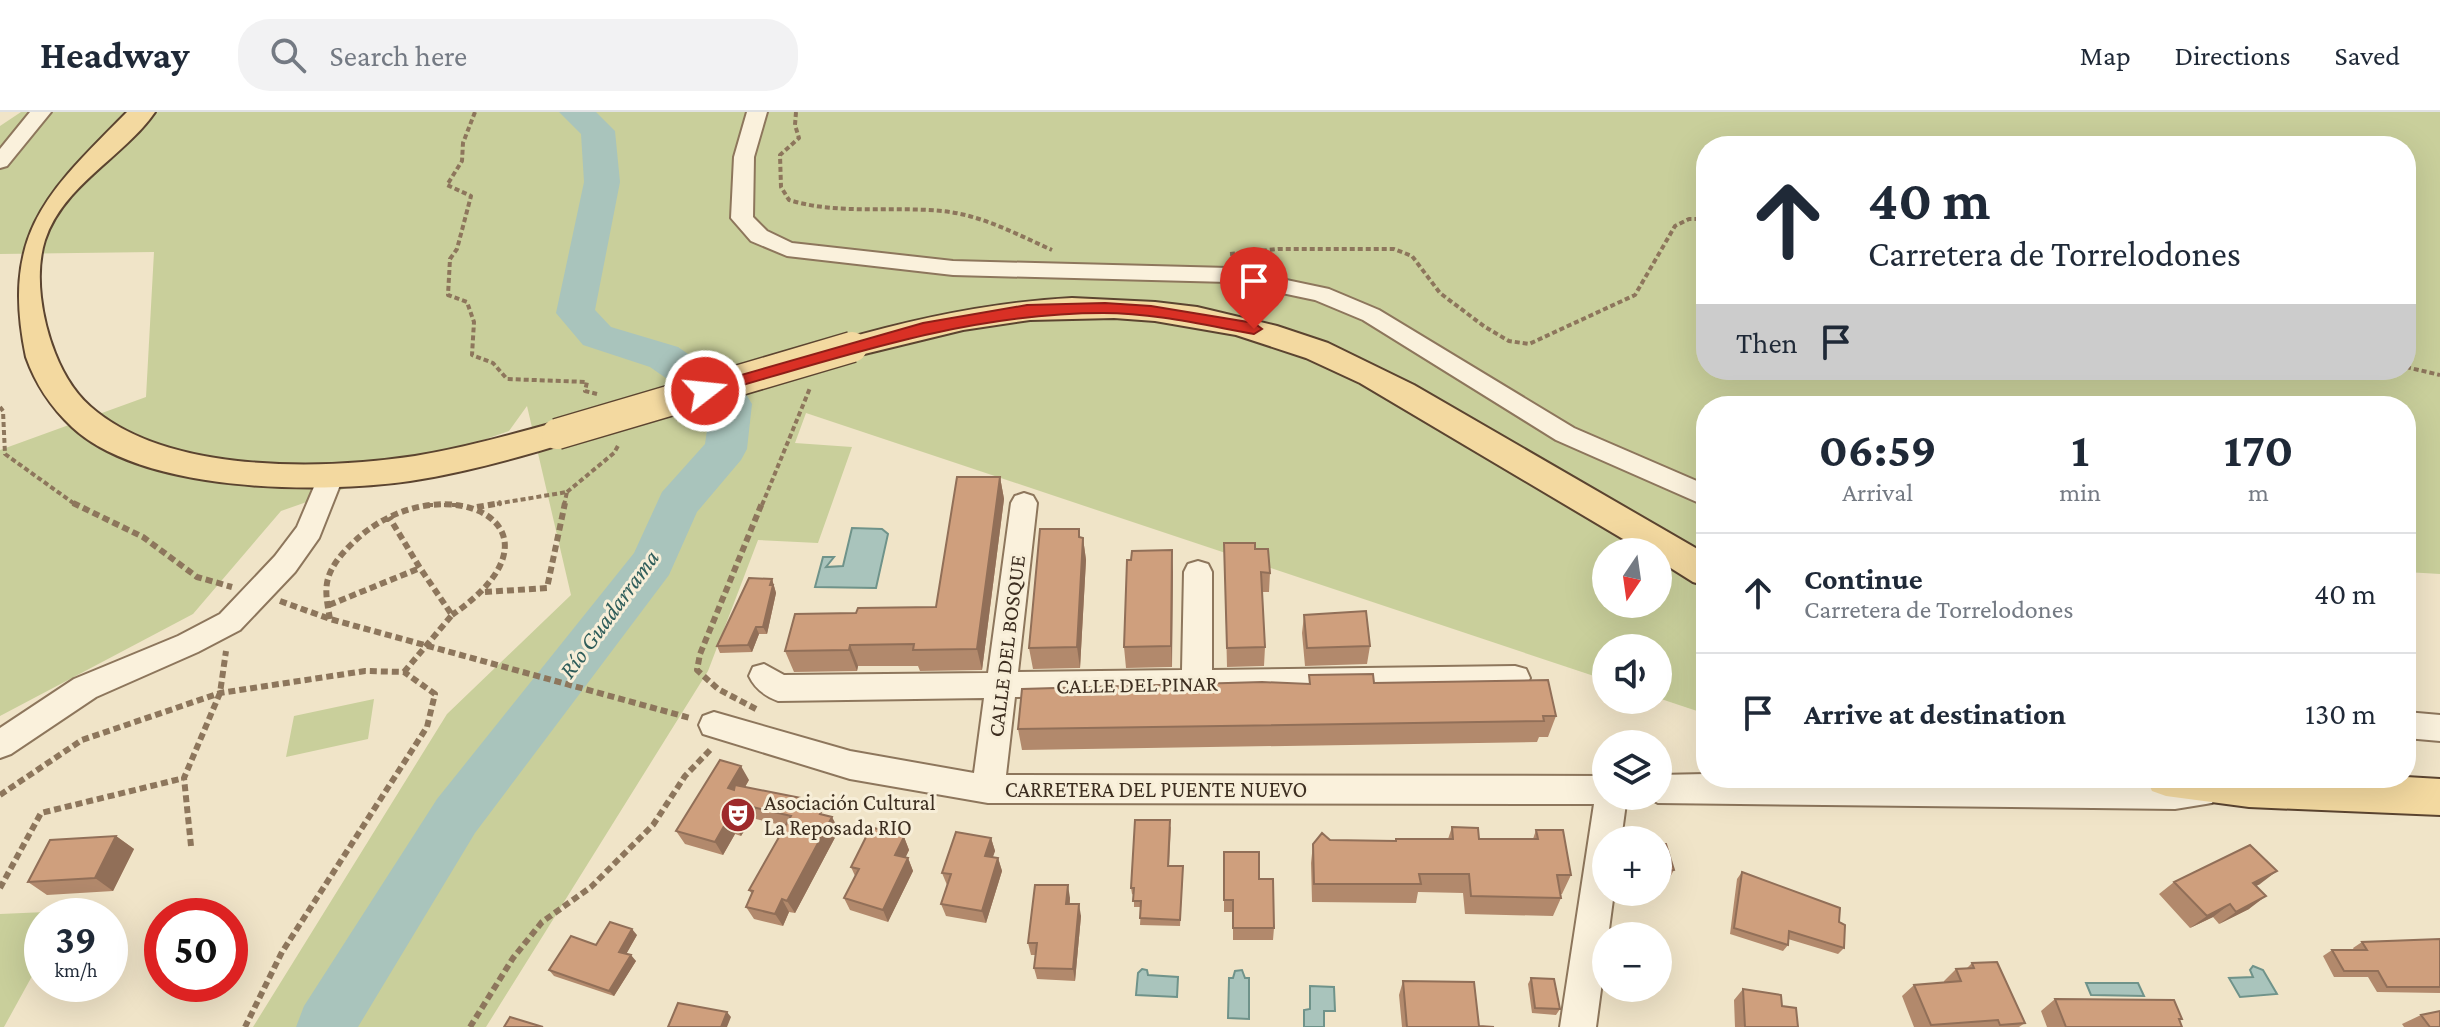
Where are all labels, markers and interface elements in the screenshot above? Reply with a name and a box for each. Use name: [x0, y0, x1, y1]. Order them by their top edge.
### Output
search box: [238, 19, 798, 91]
icon: search: [266, 33, 310, 77]
text: Headway: [40, 34, 190, 76]
text: Search here: [330, 39, 467, 72]
text: Map: [2080, 40, 2131, 71]
text: Directions: [2175, 40, 2290, 71]
text: Saved: [2334, 40, 2400, 71]
icon: ahead: [1736, 168, 1840, 272]
text: 40 m: [1868, 169, 1990, 231]
text: Carretera de Torrelodones: [1868, 234, 2241, 274]
pin: [1220, 247, 1288, 329]
icon: arrive: [1232, 259, 1276, 303]
icon: arrive: [1814, 320, 1858, 364]
text: Then: [1736, 326, 1798, 359]
position arrow: [663, 349, 747, 433]
text: 06:59: [1819, 423, 1937, 476]
text: 1: [2071, 423, 2089, 476]
text: 170: [2224, 423, 2293, 476]
text: Arrival: [1842, 478, 1913, 507]
text: min: [2059, 478, 2101, 507]
text: m: [2248, 478, 2269, 507]
north arrow: [1592, 538, 1672, 618]
map controls: [1592, 538, 1672, 1002]
water label: Río Guadarrama: [553, 544, 664, 683]
street label: CALLE DEL BOSQUE: [983, 554, 1030, 738]
text: Continue: [1804, 562, 1923, 595]
icon: ahead: [1736, 571, 1780, 615]
text: 40 m: [2314, 577, 2376, 610]
text: Carretera de Torrelodones: [1804, 595, 2073, 624]
button: sound: [1592, 634, 1672, 714]
street label: CALLE DEL PINAR: [1056, 671, 1219, 698]
icon: arrive: [1736, 691, 1780, 735]
text: Arrive at destination: [1804, 697, 2066, 730]
text: 130 m: [2305, 697, 2376, 730]
button: layers: [1592, 730, 1672, 810]
street label: CARRETERA DEL PUENTE NUEVO: [1005, 777, 1307, 802]
place label: Asociación Cultural La Reposada RIO: [764, 790, 936, 840]
theatre icon: Asociación Cultural La Reposada RIO: [719, 796, 757, 834]
button: +: [1592, 826, 1672, 906]
speed limit sign: 50: [144, 898, 248, 1002]
text: 39: [55, 917, 97, 962]
button: −: [1592, 922, 1672, 1002]
text: km/h: [54, 959, 98, 981]

